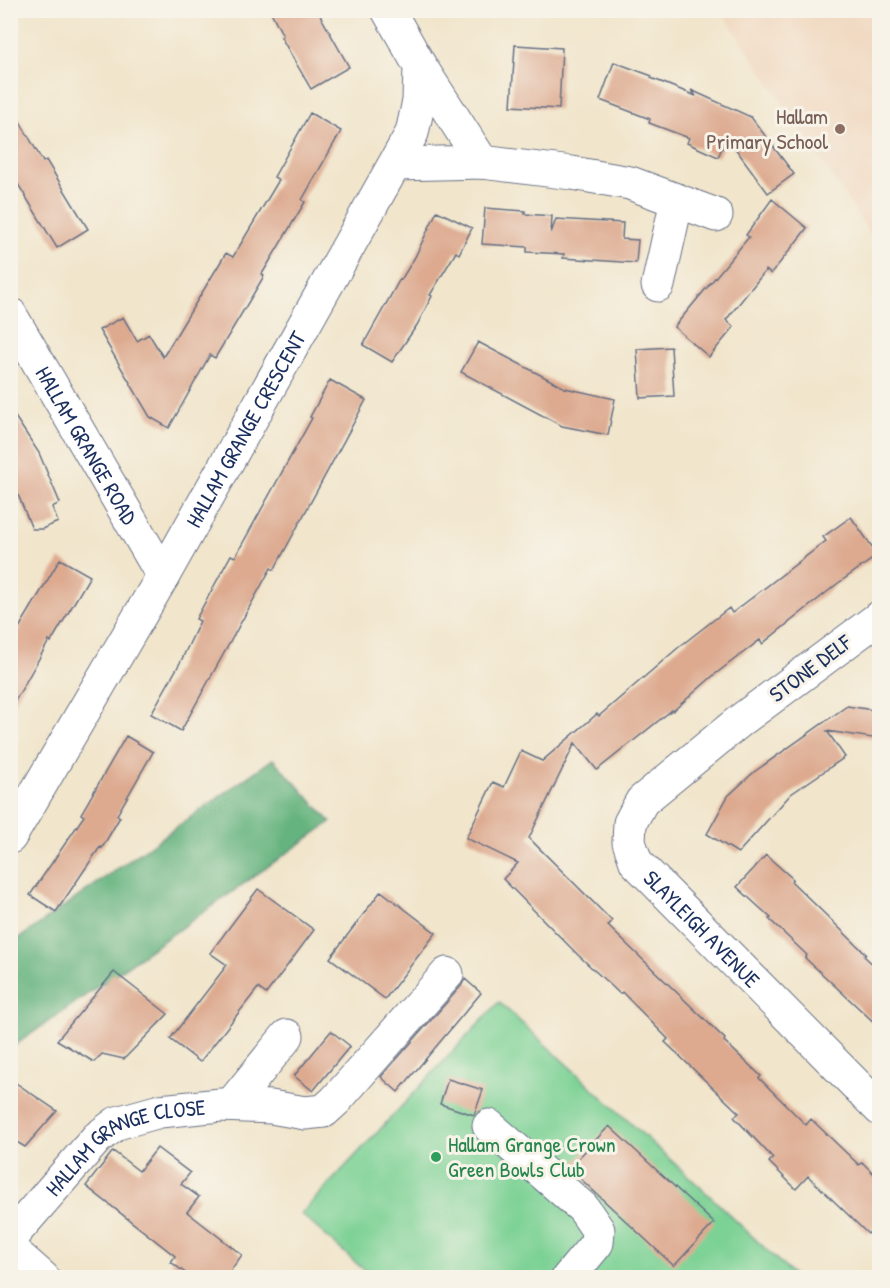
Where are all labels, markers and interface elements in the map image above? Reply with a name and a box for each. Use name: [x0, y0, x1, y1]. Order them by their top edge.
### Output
place label: Hallam Primary School: [706, 101, 828, 156]
marker: Hallam Primary School: [833, 122, 847, 136]
street label: HALLAM GRANGE CRESCENT: [178, 325, 313, 533]
street label: HALLAM GRANGE ROAD: [29, 361, 145, 530]
street label: STONE DELF: [763, 627, 858, 709]
street label: SLAYLEIGH AVENUE: [637, 863, 767, 994]
street label: HALLAM GRANGE CLOSE: [38, 1092, 207, 1202]
place label: Hallam Grange Crown Green Bowls Club: [448, 1129, 616, 1184]
marker: Hallam Grange Crown Green Bowls Club: [429, 1150, 443, 1164]

